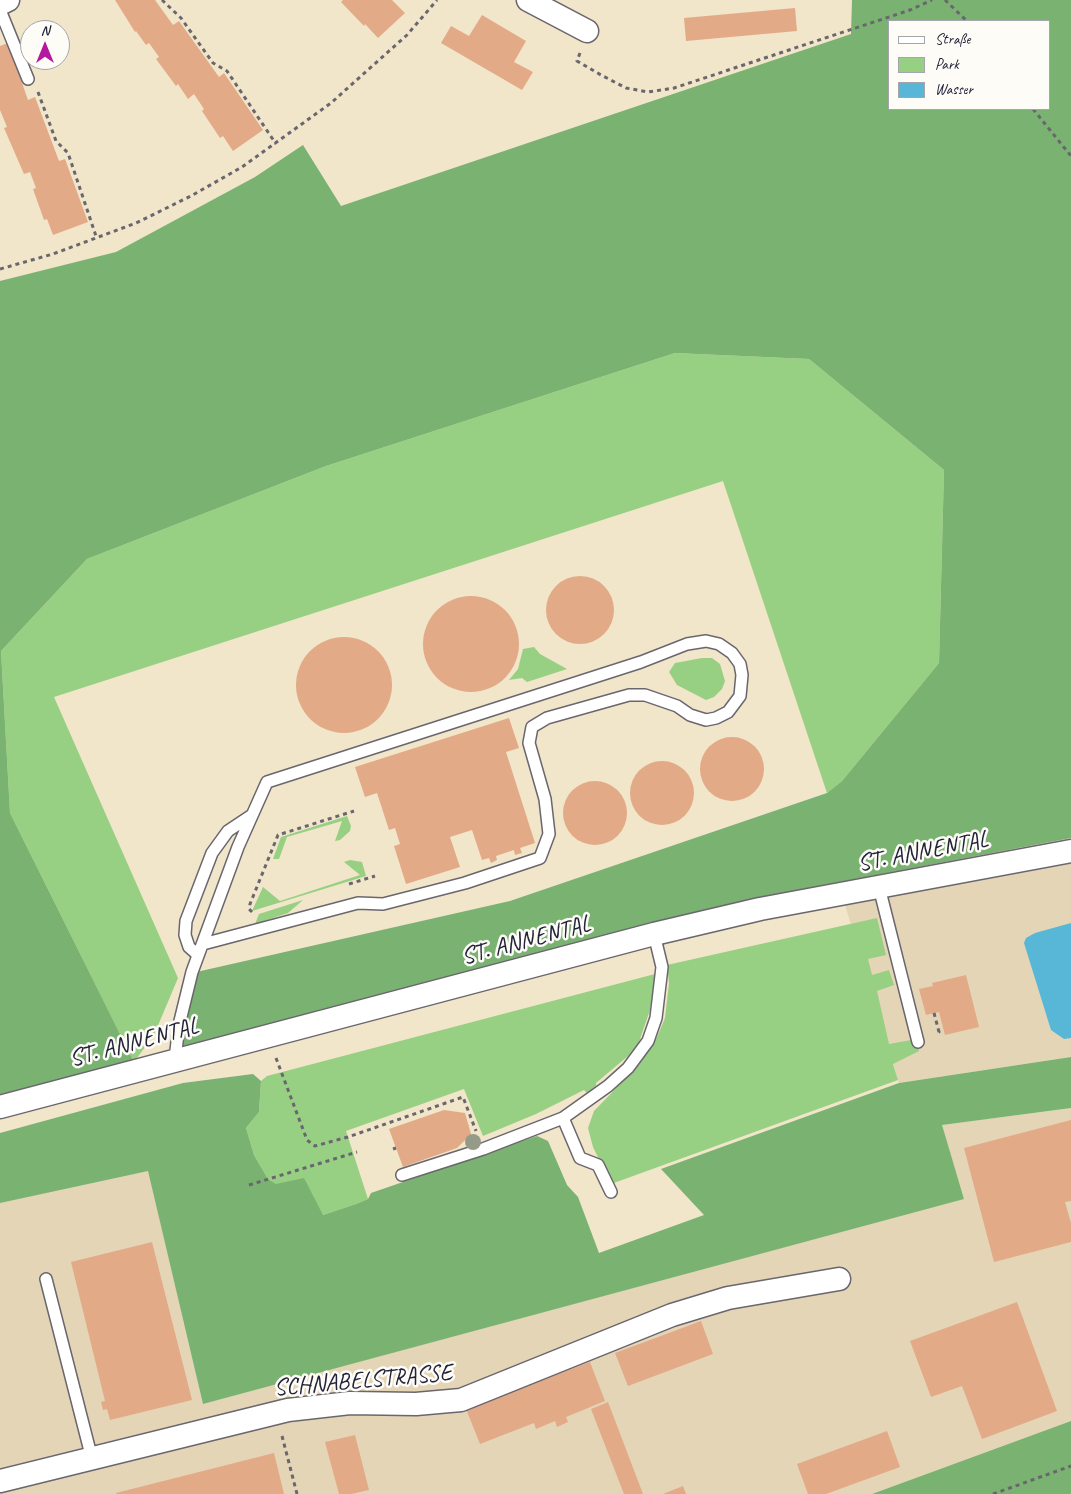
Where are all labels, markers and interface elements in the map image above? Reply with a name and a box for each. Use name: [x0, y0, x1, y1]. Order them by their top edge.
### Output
north arrow: [20, 20, 70, 70]
legend: [888, 20, 1051, 110]
text: N: [41, 22, 49, 39]
text: Straße: [935, 30, 970, 49]
text: Park: [935, 55, 959, 74]
text: Wasser: [935, 80, 973, 99]
street label: ST. ANNENTAL: [855, 825, 991, 879]
street label: ST. ANNENTAL: [458, 910, 594, 972]
street label: ST. ANNENTAL: [66, 1012, 202, 1074]
street label: SCHNABELSTRASSE: [273, 1359, 453, 1403]

